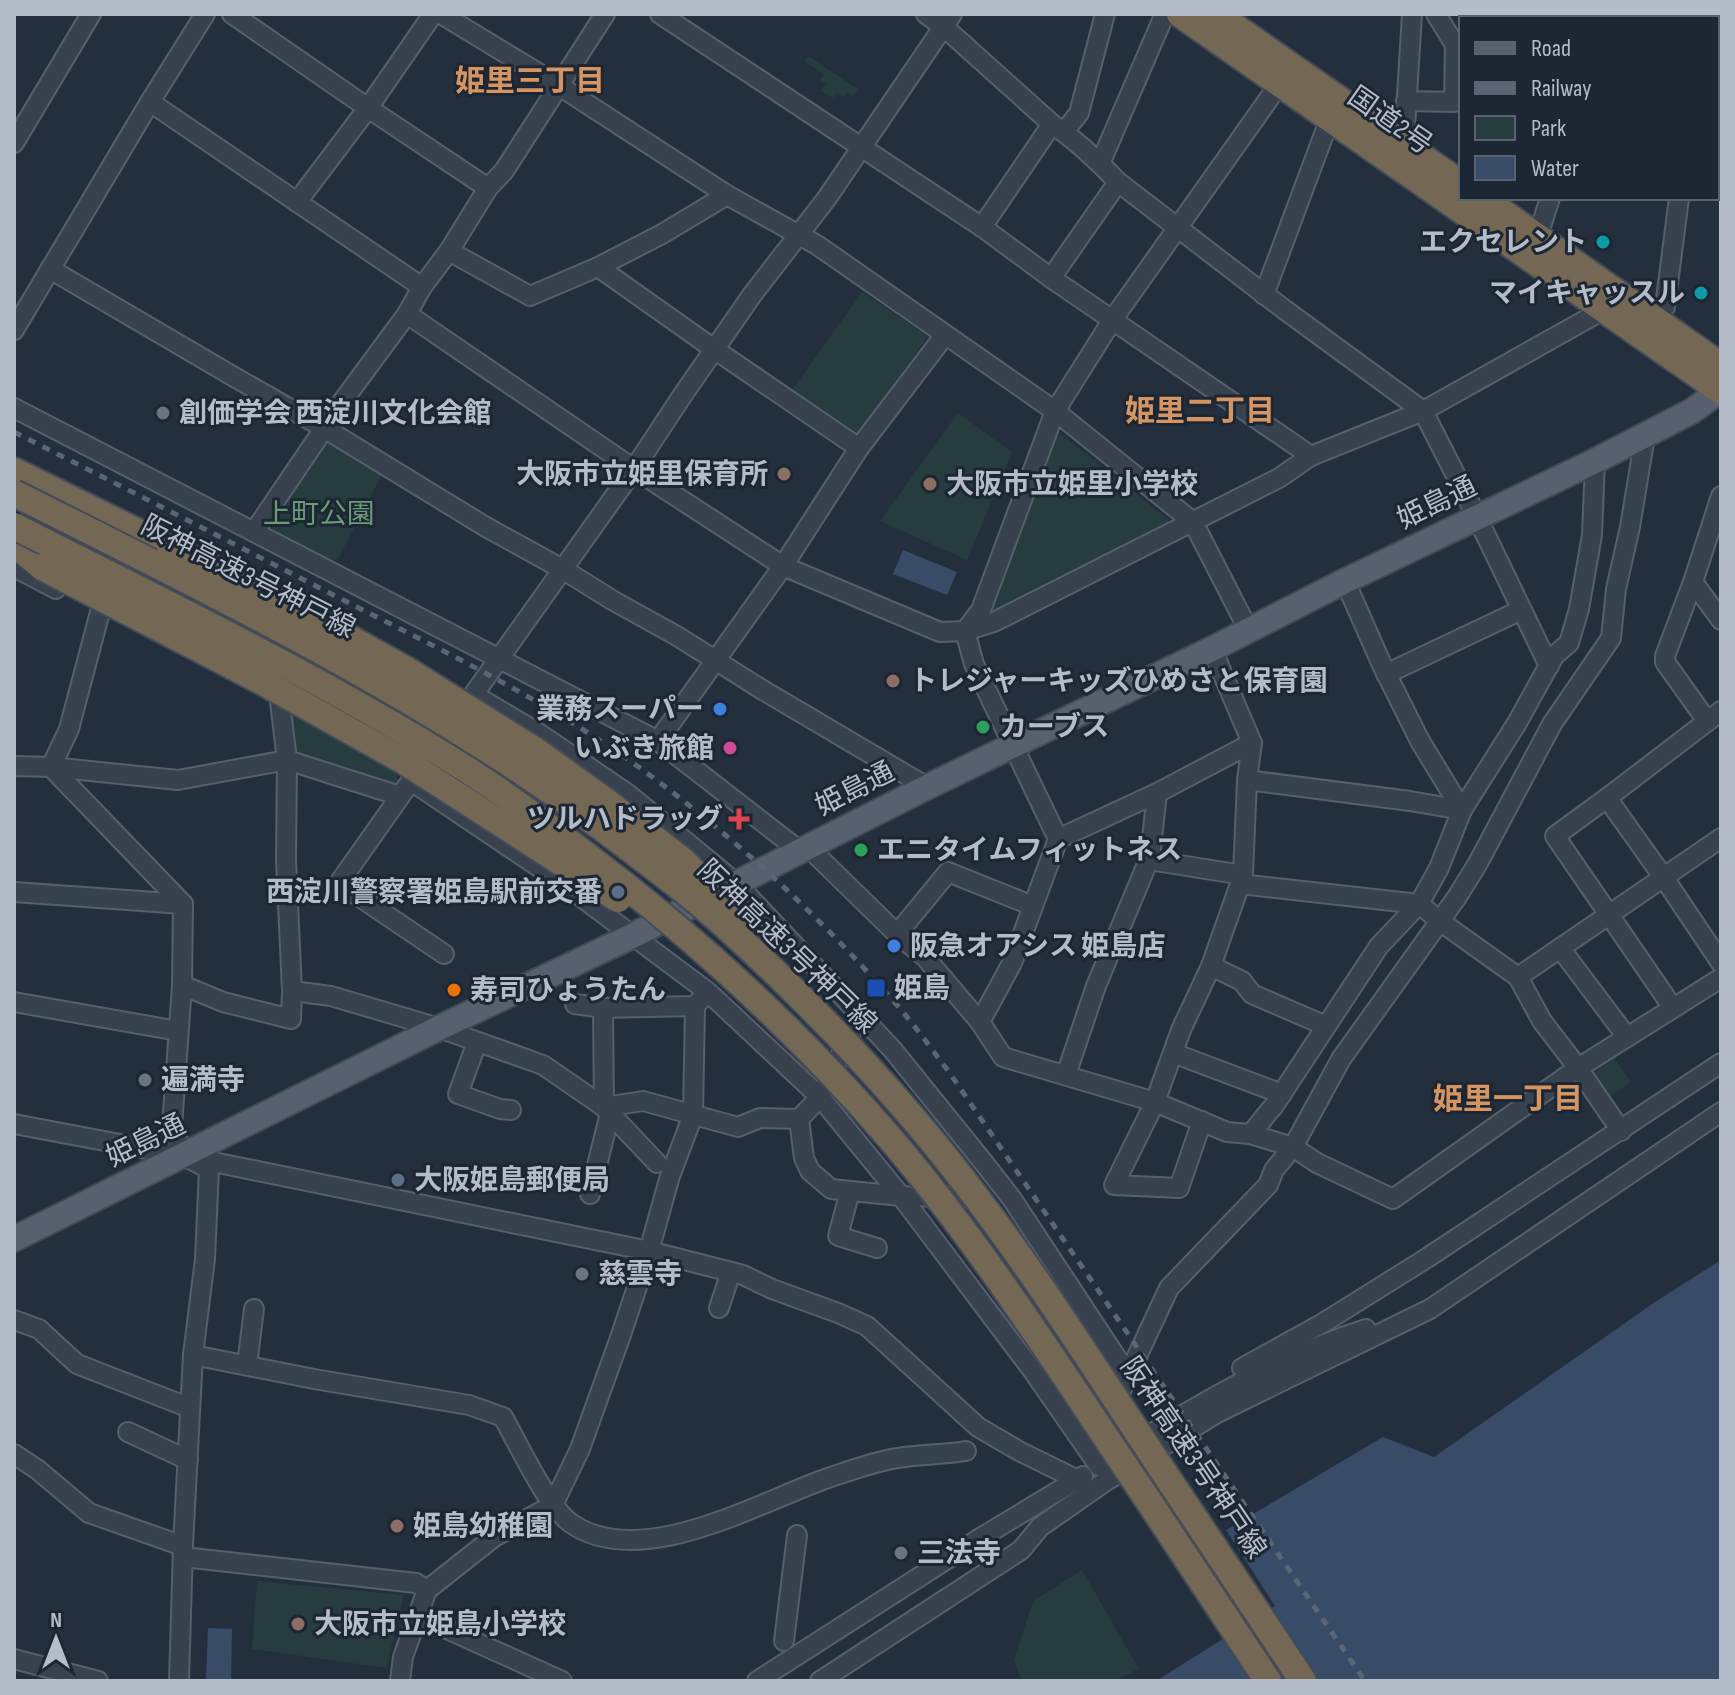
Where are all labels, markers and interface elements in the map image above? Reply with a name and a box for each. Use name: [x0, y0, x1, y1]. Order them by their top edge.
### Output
legend: [1459, 16, 1719, 200]
text: Road: [1531, 34, 1571, 63]
district label: 姫里三丁目: [455, 64, 605, 100]
text: Railway: [1531, 74, 1591, 103]
street label: 国道2号: [1341, 80, 1439, 162]
text: Park: [1531, 114, 1566, 143]
text: Water: [1531, 154, 1579, 183]
place label: エクセレント: [1419, 226, 1587, 259]
marker: エクセレント: [1594, 233, 1612, 251]
place label: マイキャッスル: [1489, 277, 1685, 310]
marker: マイキャッスル: [1692, 284, 1710, 302]
district label: 姫里二丁目: [1125, 394, 1275, 430]
place label: 創価学会 西淀川文化会館: [179, 397, 491, 430]
marker: 創価学会 西淀川文化会館: [154, 404, 172, 422]
place label: 大阪市立姫里保育所: [516, 458, 768, 491]
marker: 大阪市立姫里保育所: [775, 465, 793, 483]
place label: 大阪市立姫里小学校: [946, 468, 1198, 501]
street label: 姫島通: [1392, 470, 1482, 536]
marker: 大阪市立姫里小学校: [921, 475, 939, 493]
park label: 上町公園: [263, 498, 375, 531]
street label: 阪神高速3号神戸線: [135, 509, 361, 645]
place label: トレジャーキッズひめさと保育園: [909, 665, 1328, 698]
marker: トレジャーキッズひめさと保育園: [884, 672, 902, 690]
place label: 業務スーパー: [536, 693, 704, 726]
marker: 業務スーパー: [711, 700, 729, 718]
place label: カーブス: [999, 711, 1109, 744]
marker: カーブス: [974, 718, 992, 736]
place label: いぶき旅館: [574, 732, 714, 765]
marker: いぶき旅館: [721, 739, 739, 757]
street label: 姫島通: [810, 755, 900, 823]
place label: ツルハドラッグ: [527, 803, 723, 836]
marker: ツルハドラッグ: [730, 810, 748, 828]
place label: エニタイムフィットネス: [877, 834, 1182, 867]
marker: エニタイムフィットネス: [852, 841, 870, 859]
street label: 阪神高速3号神戸線: [691, 853, 883, 1041]
place label: 西淀川警察署姫島駅前交番: [266, 876, 602, 909]
marker: 西淀川警察署姫島駅前交番: [609, 883, 627, 901]
place label: 阪急オアシス 姫島店: [910, 930, 1165, 963]
marker: 阪急オアシス 姫島店: [885, 937, 903, 955]
place label: 姫島: [894, 972, 950, 1005]
place label: 寿司ひょうたん: [470, 974, 666, 1007]
marker: 姫島: [865, 977, 887, 999]
marker: 寿司ひょうたん: [445, 981, 463, 999]
place label: 遍満寺: [161, 1064, 245, 1097]
marker: 遍満寺: [136, 1071, 154, 1089]
district label: 姫里一丁目: [1433, 1082, 1583, 1118]
street label: 姫島通: [101, 1108, 191, 1174]
place label: 大阪姫島郵便局: [414, 1164, 610, 1197]
marker: 大阪姫島郵便局: [389, 1171, 407, 1189]
place label: 慈雲寺: [598, 1258, 682, 1291]
marker: 慈雲寺: [573, 1265, 591, 1283]
street label: 阪神高速3号神戸線: [1113, 1351, 1273, 1565]
place label: 姫島幼稚園: [413, 1510, 553, 1543]
marker: 姫島幼稚園: [388, 1517, 406, 1535]
place label: 三法寺: [917, 1537, 1001, 1570]
marker: 三法寺: [892, 1544, 910, 1562]
north arrow: [16, 1599, 96, 1679]
text: N: [50, 1607, 62, 1634]
place label: 大阪市立姫島小学校: [314, 1608, 566, 1641]
marker: 大阪市立姫島小学校: [289, 1615, 307, 1633]

